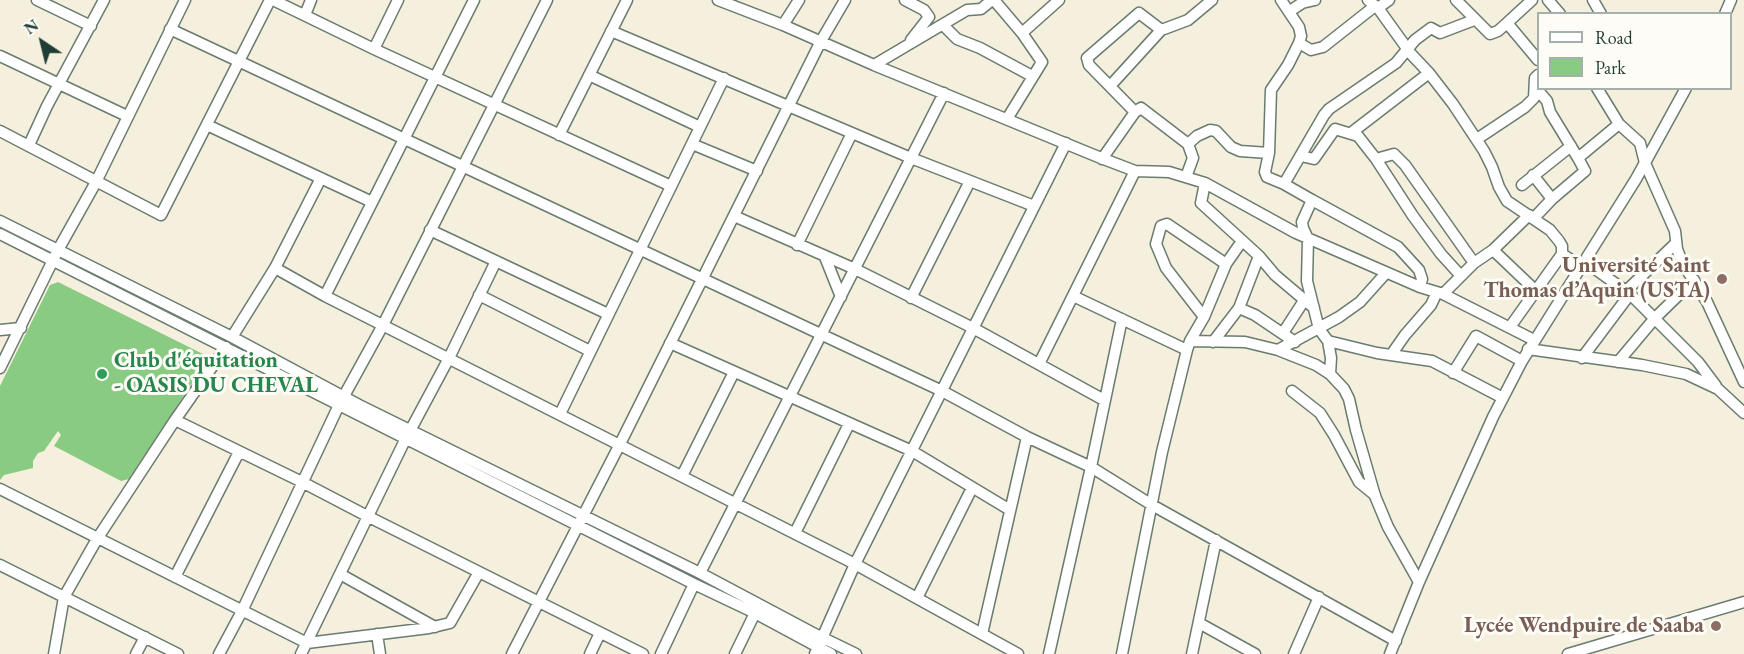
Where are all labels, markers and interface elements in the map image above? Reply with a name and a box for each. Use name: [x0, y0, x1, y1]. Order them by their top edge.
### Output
north arrow: [12, 12, 72, 72]
legend: [1537, 12, 1732, 90]
text: N: [20, 15, 43, 39]
text: Road: [1595, 26, 1633, 49]
text: Park: [1595, 56, 1626, 79]
place label: Université Saint Thomas d’Aquin (USTA): [1483, 253, 1710, 304]
marker: Université Saint Thomas d’Aquin (USTA): [1715, 272, 1729, 286]
place label: Club d'équitation - OASIS DU CHEVAL: [114, 348, 318, 400]
marker: Club d'équitation - OASIS DU CHEVAL: [95, 367, 109, 381]
place label: Lycée Wendpuire de Saaba: [1464, 613, 1704, 639]
marker: Lycée Wendpuire de Saaba: [1709, 619, 1723, 633]

